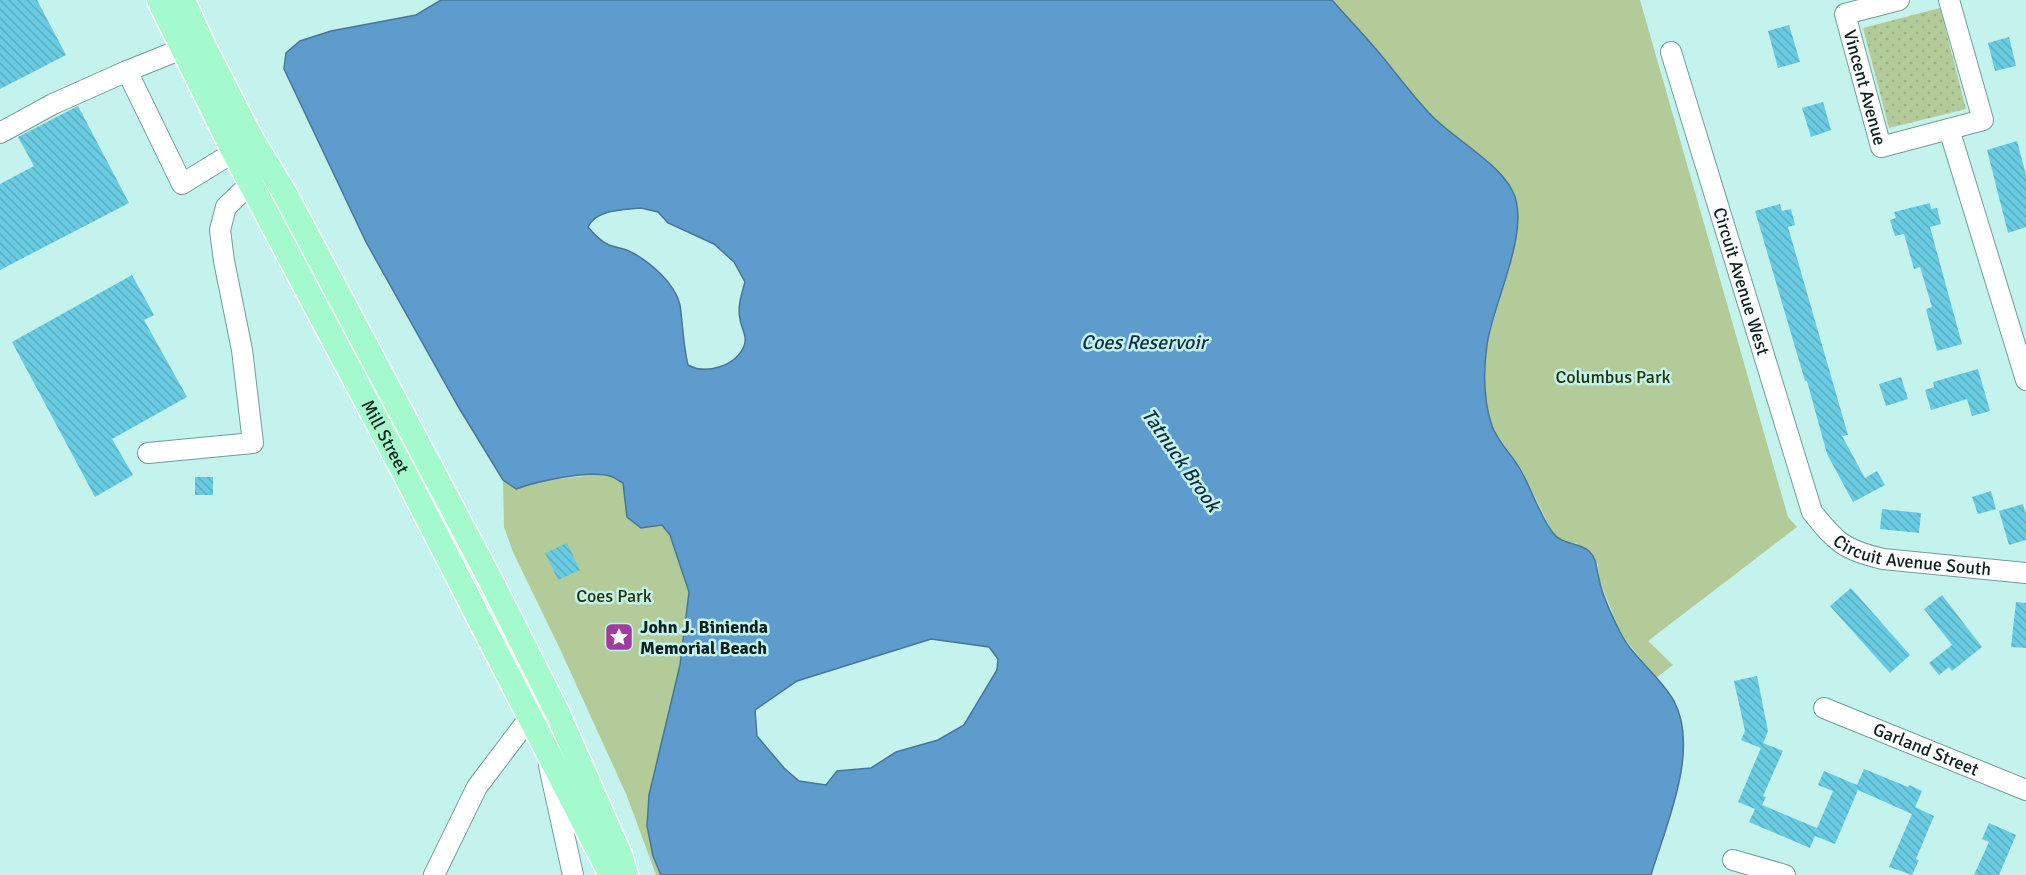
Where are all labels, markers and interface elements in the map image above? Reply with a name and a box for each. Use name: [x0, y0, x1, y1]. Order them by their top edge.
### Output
street label: Vincent Avenue: [1839, 27, 1891, 148]
street label: Circuit Avenue West: [1708, 205, 1774, 358]
water label: Coes Reservoir: [1081, 330, 1210, 355]
park label: Columbus Park: [1555, 366, 1671, 388]
street label: Mill Street: [357, 396, 414, 478]
water label: Tatnuck Brook: [1136, 403, 1227, 518]
street label: Circuit Avenue South: [1829, 530, 1992, 581]
park label: Coes Park: [576, 585, 652, 607]
place label: John J. Binienda Memorial Beach: [640, 616, 768, 659]
place icon: John J. Binienda Memorial Beach: [603, 621, 635, 653]
street label: Garland Street: [1870, 718, 1982, 781]

